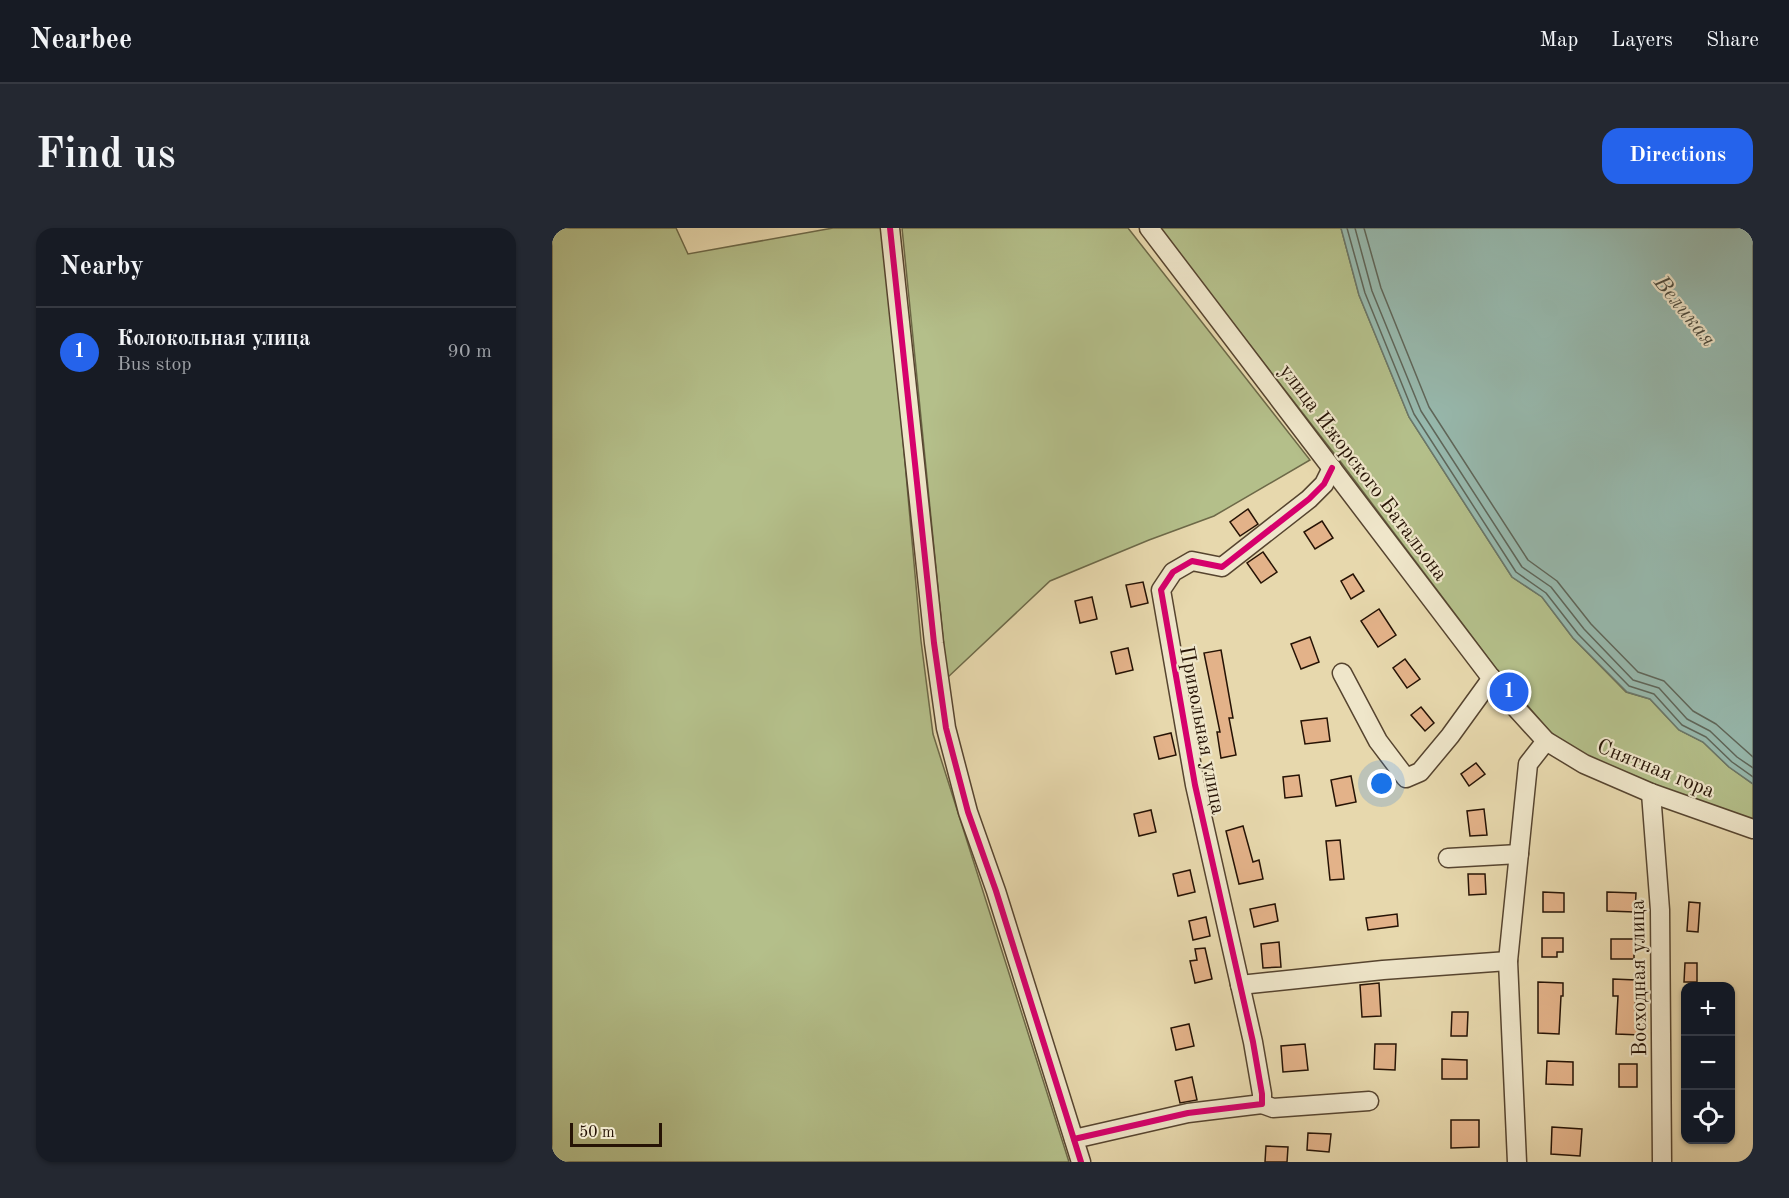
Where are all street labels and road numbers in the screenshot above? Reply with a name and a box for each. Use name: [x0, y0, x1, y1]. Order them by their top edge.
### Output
street label: улица Ижорского Батальона: [1275, 361, 1451, 585]
street label: Привольная улица: [1175, 644, 1228, 816]
street label: Снятная гора: [1594, 736, 1717, 803]
street label: Восходная улица: [1628, 899, 1651, 1057]

